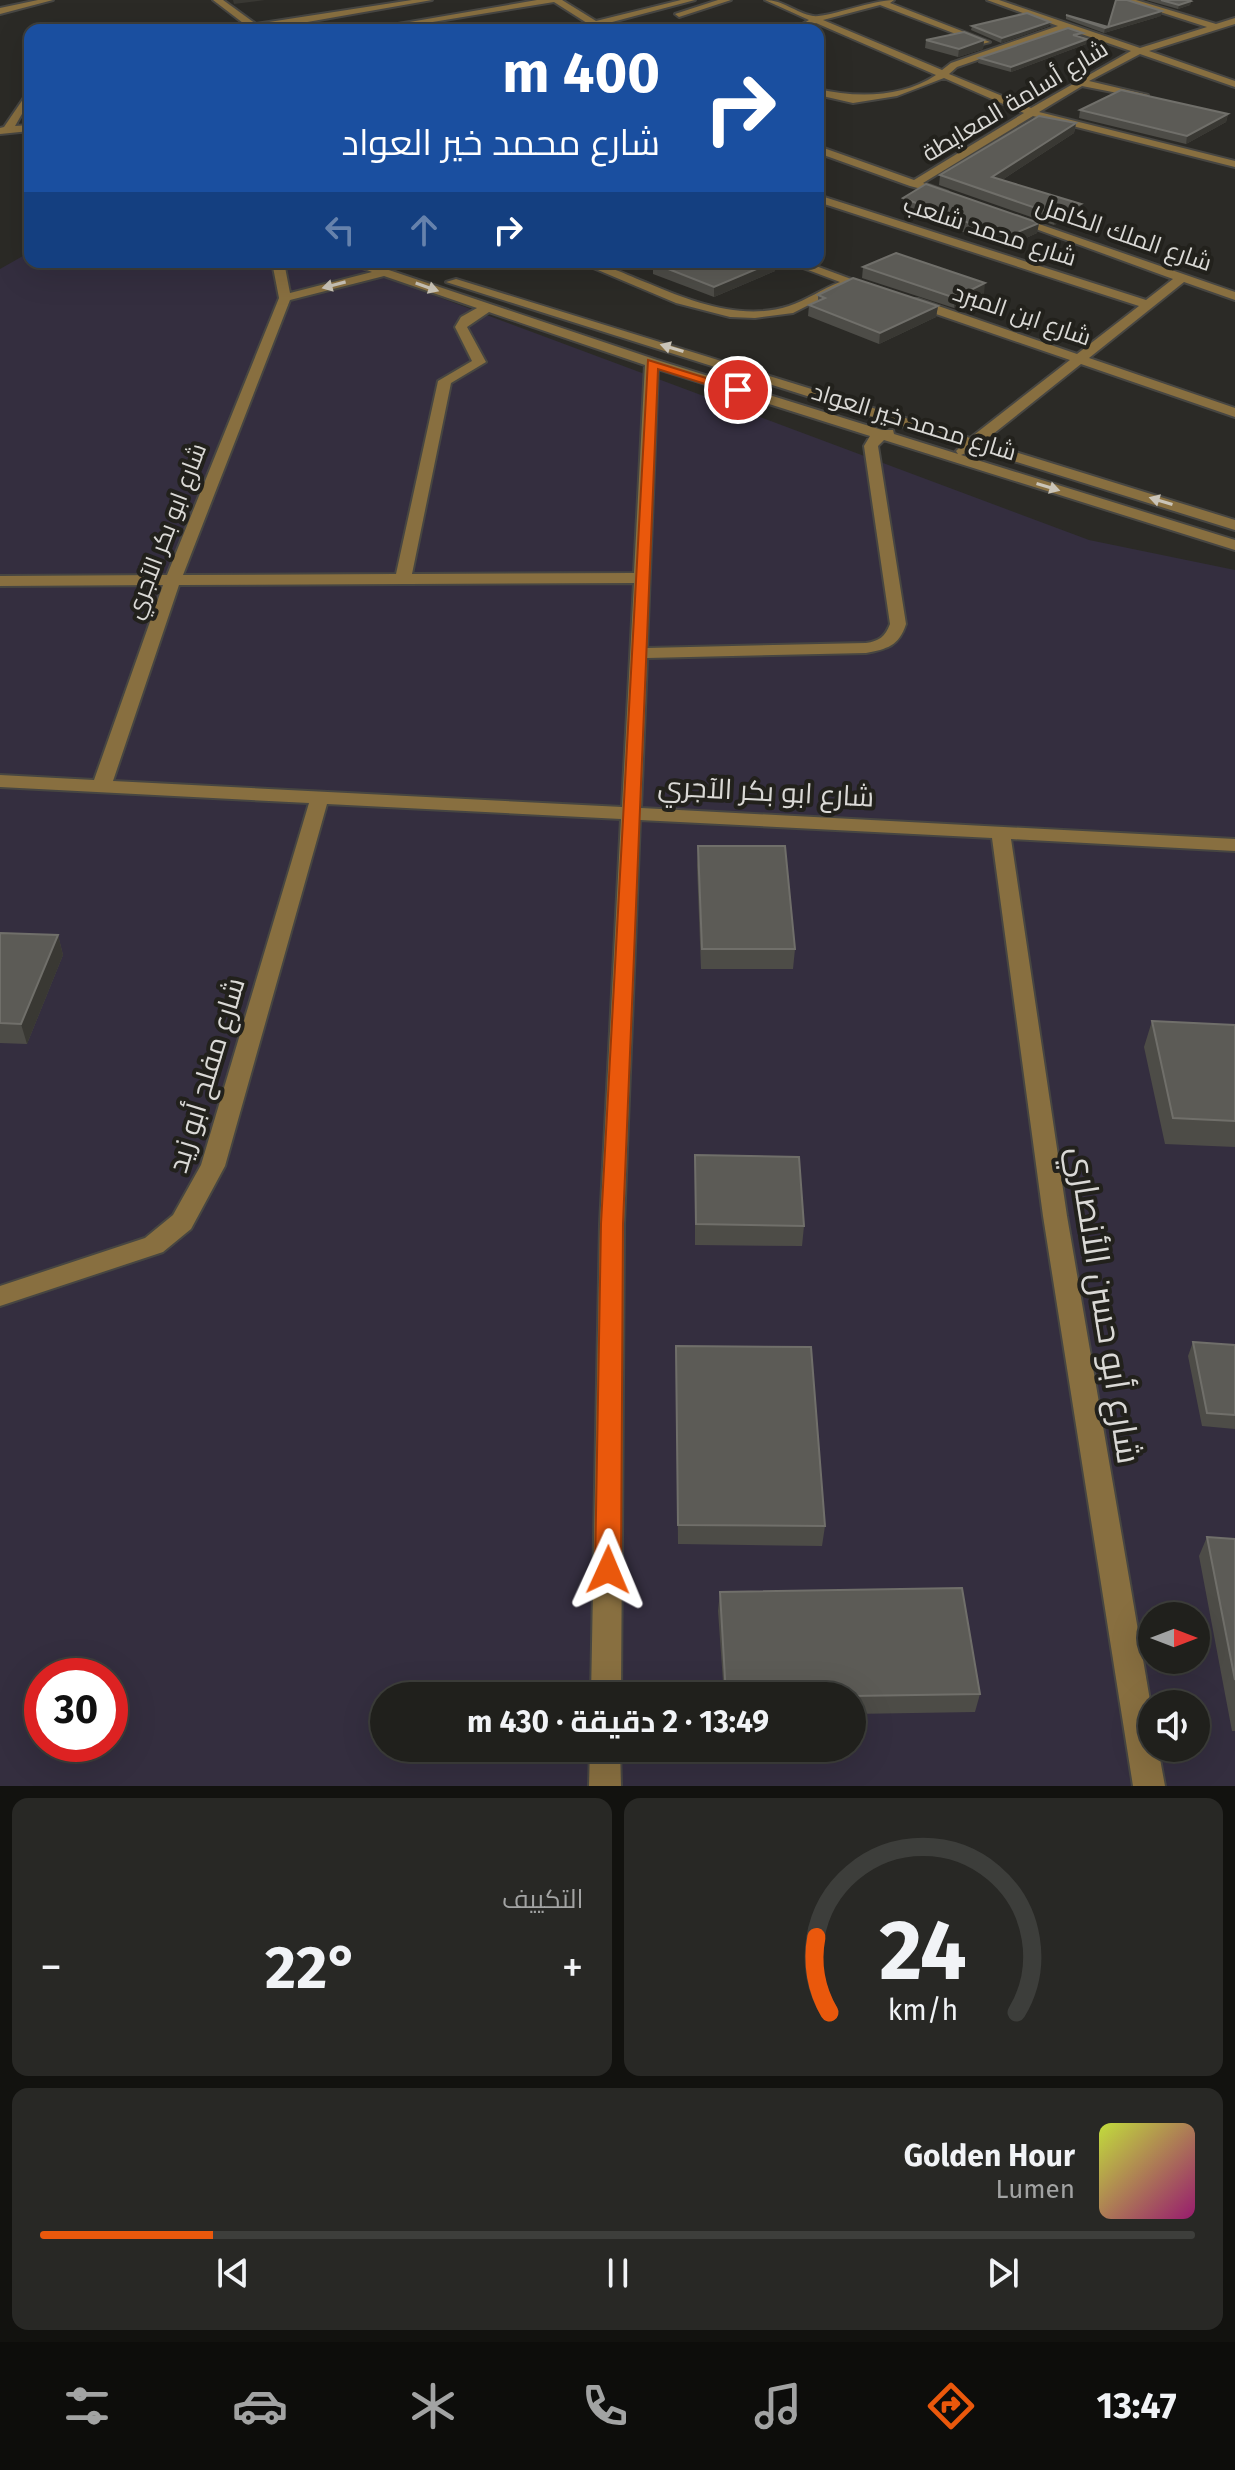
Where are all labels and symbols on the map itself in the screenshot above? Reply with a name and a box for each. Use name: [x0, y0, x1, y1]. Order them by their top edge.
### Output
street label: شارع أسامة المعايطة: [916, 33, 1114, 169]
street label: شارع محمد شلعب: [899, 190, 1080, 274]
street label: شارع الملك الكامل: [1032, 191, 1215, 279]
street label: شارع ابن المبرد: [949, 278, 1095, 354]
one-way arrow: [322, 280, 347, 292]
one-way arrow: [415, 282, 439, 294]
one-way arrow: [660, 342, 684, 354]
pin: [704, 356, 772, 424]
street label: شارع محمد خير العواد: [808, 378, 1020, 468]
street label: شارع ابو بكر الآجري: [120, 439, 216, 624]
one-way arrow: [1036, 481, 1060, 494]
one-way arrow: [1148, 494, 1172, 507]
street label: شارع ابو بكر الآجري: [657, 769, 875, 819]
street label: شارع مفلح أبو زيد: [160, 974, 254, 1177]
street label: شارع أبو حسن الأنصاري: [1053, 1143, 1151, 1468]
position arrow: [566, 1528, 650, 1612]
north arrow: [1138, 1602, 1210, 1674]
speed limit sign: 30: [24, 1658, 128, 1762]

